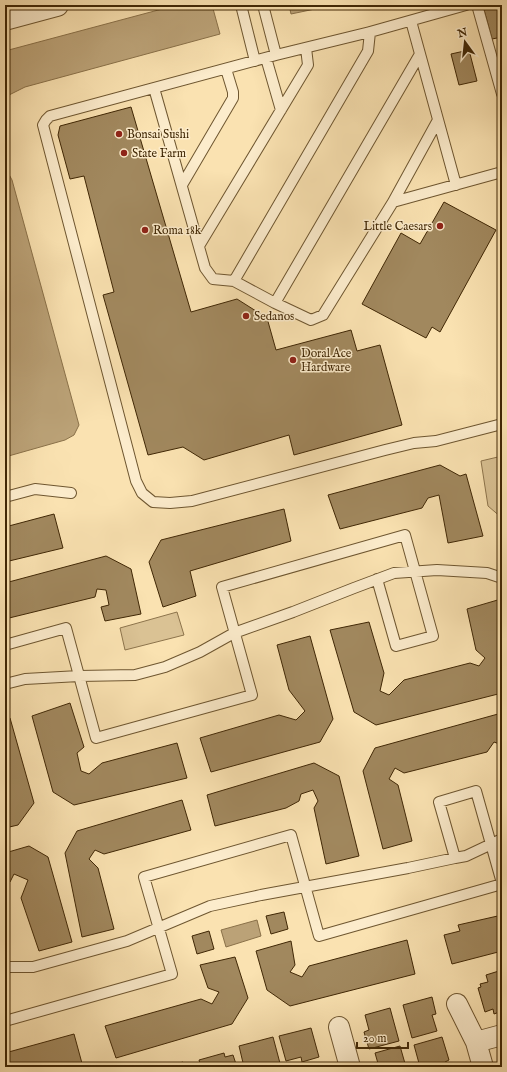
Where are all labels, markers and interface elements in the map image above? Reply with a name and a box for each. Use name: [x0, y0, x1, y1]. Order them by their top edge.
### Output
north arrow: [445, 22, 485, 62]
text: N: [455, 25, 470, 42]
place label: Bonsai Sushi: [127, 127, 189, 142]
marker: Bonsai Sushi: [114, 129, 124, 139]
place label: State Farm: [132, 146, 186, 161]
marker: State Farm: [119, 148, 129, 158]
place label: Little Caesars: [363, 219, 432, 234]
marker: Little Caesars: [435, 221, 445, 231]
place label: Roma 18k: [153, 223, 202, 238]
marker: Roma 18k: [140, 225, 150, 235]
place label: Sedanos: [254, 309, 294, 324]
marker: Sedanos: [241, 311, 251, 321]
place label: Doral Ace Hardware: [301, 346, 352, 375]
marker: Doral Ace Hardware: [288, 355, 298, 365]
scale bar: [357, 1024, 408, 1050]
text: 20 m: [363, 1031, 386, 1046]

